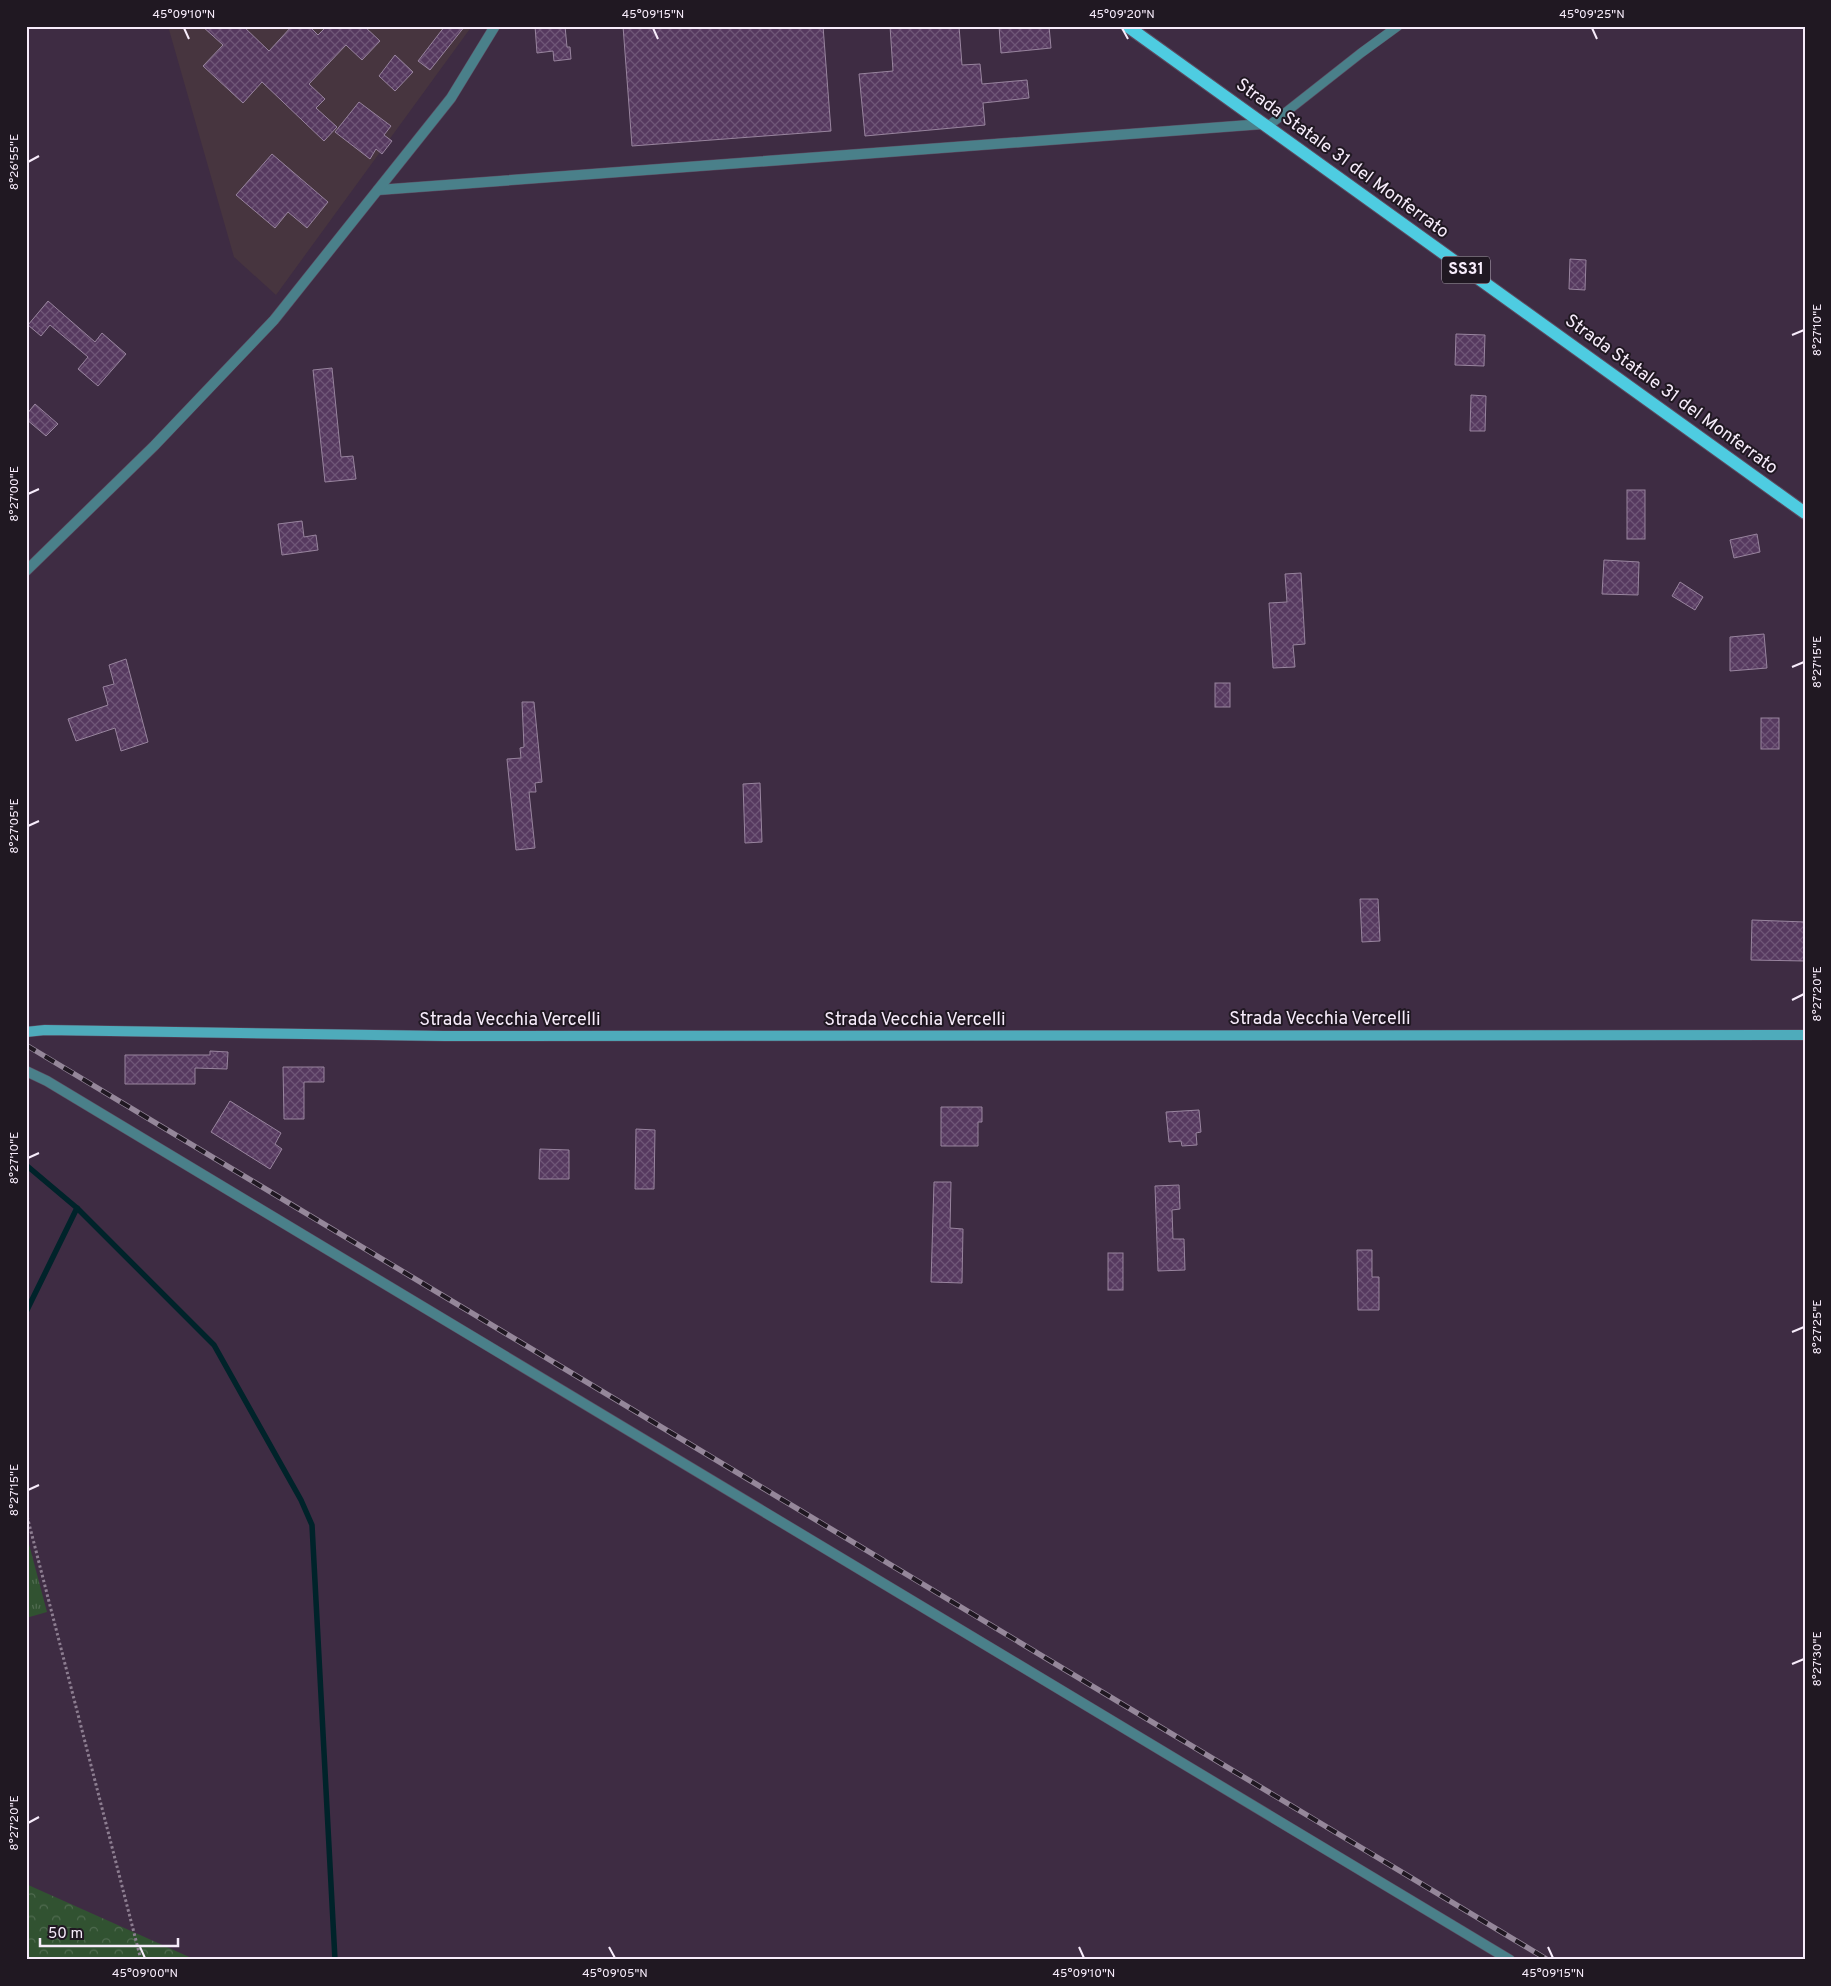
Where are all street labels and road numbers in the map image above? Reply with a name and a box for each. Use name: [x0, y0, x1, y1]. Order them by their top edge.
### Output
street label: Strada Statale 31 del Monferrato: [1231, 74, 1453, 244]
road number: SS31: [1442, 256, 1490, 284]
street label: Strada Statale 31 del Monferrato: [1560, 310, 1782, 480]
street label: Strada Vecchia Vercelli: [1229, 1008, 1411, 1031]
street label: Strada Vecchia Vercelli: [419, 1009, 601, 1032]
street label: Strada Vecchia Vercelli: [824, 1009, 1006, 1032]

